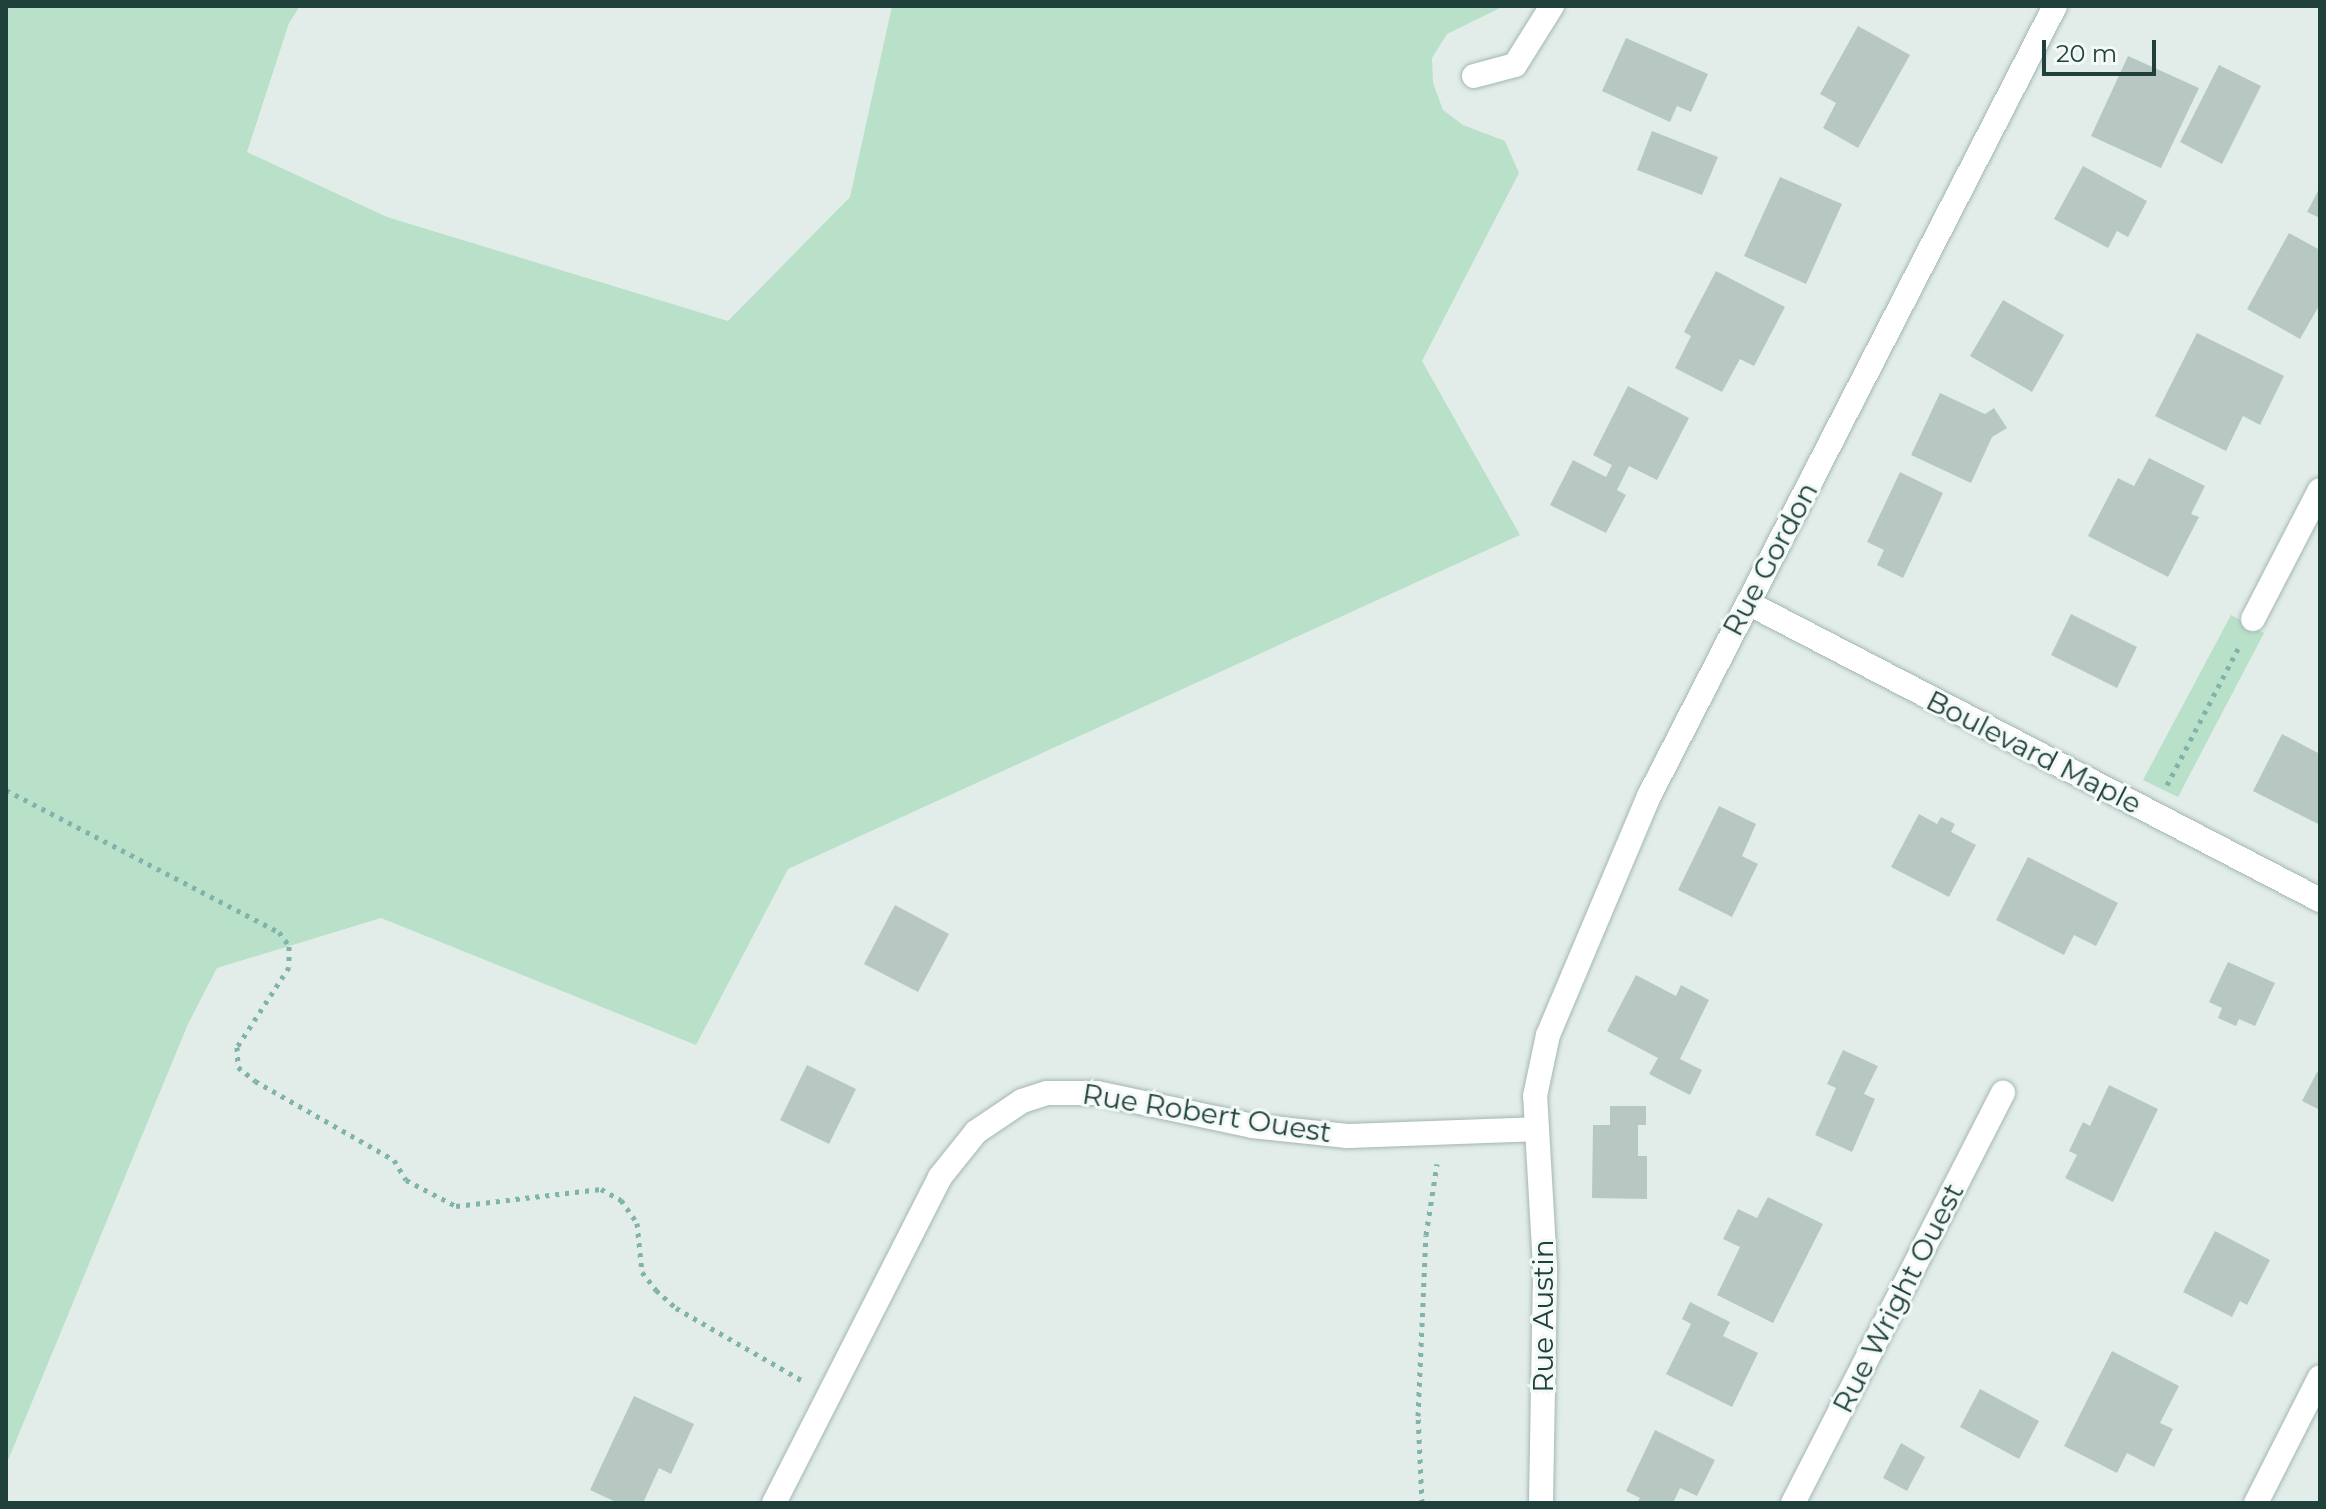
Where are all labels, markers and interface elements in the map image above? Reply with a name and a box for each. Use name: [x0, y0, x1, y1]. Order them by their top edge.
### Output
scale bar: [2046, 24, 2160, 74]
text: 20 m: [2056, 39, 2117, 68]
street label: Rue Gordon: [1716, 477, 1824, 641]
street label: Boulevard Maple: [1921, 683, 2147, 821]
street label: Rue Robert Ouest: [1080, 1077, 1334, 1149]
street label: Rue Wright Ouest: [1826, 1178, 1970, 1418]
street label: Rue Austin: [1526, 1239, 1560, 1393]

